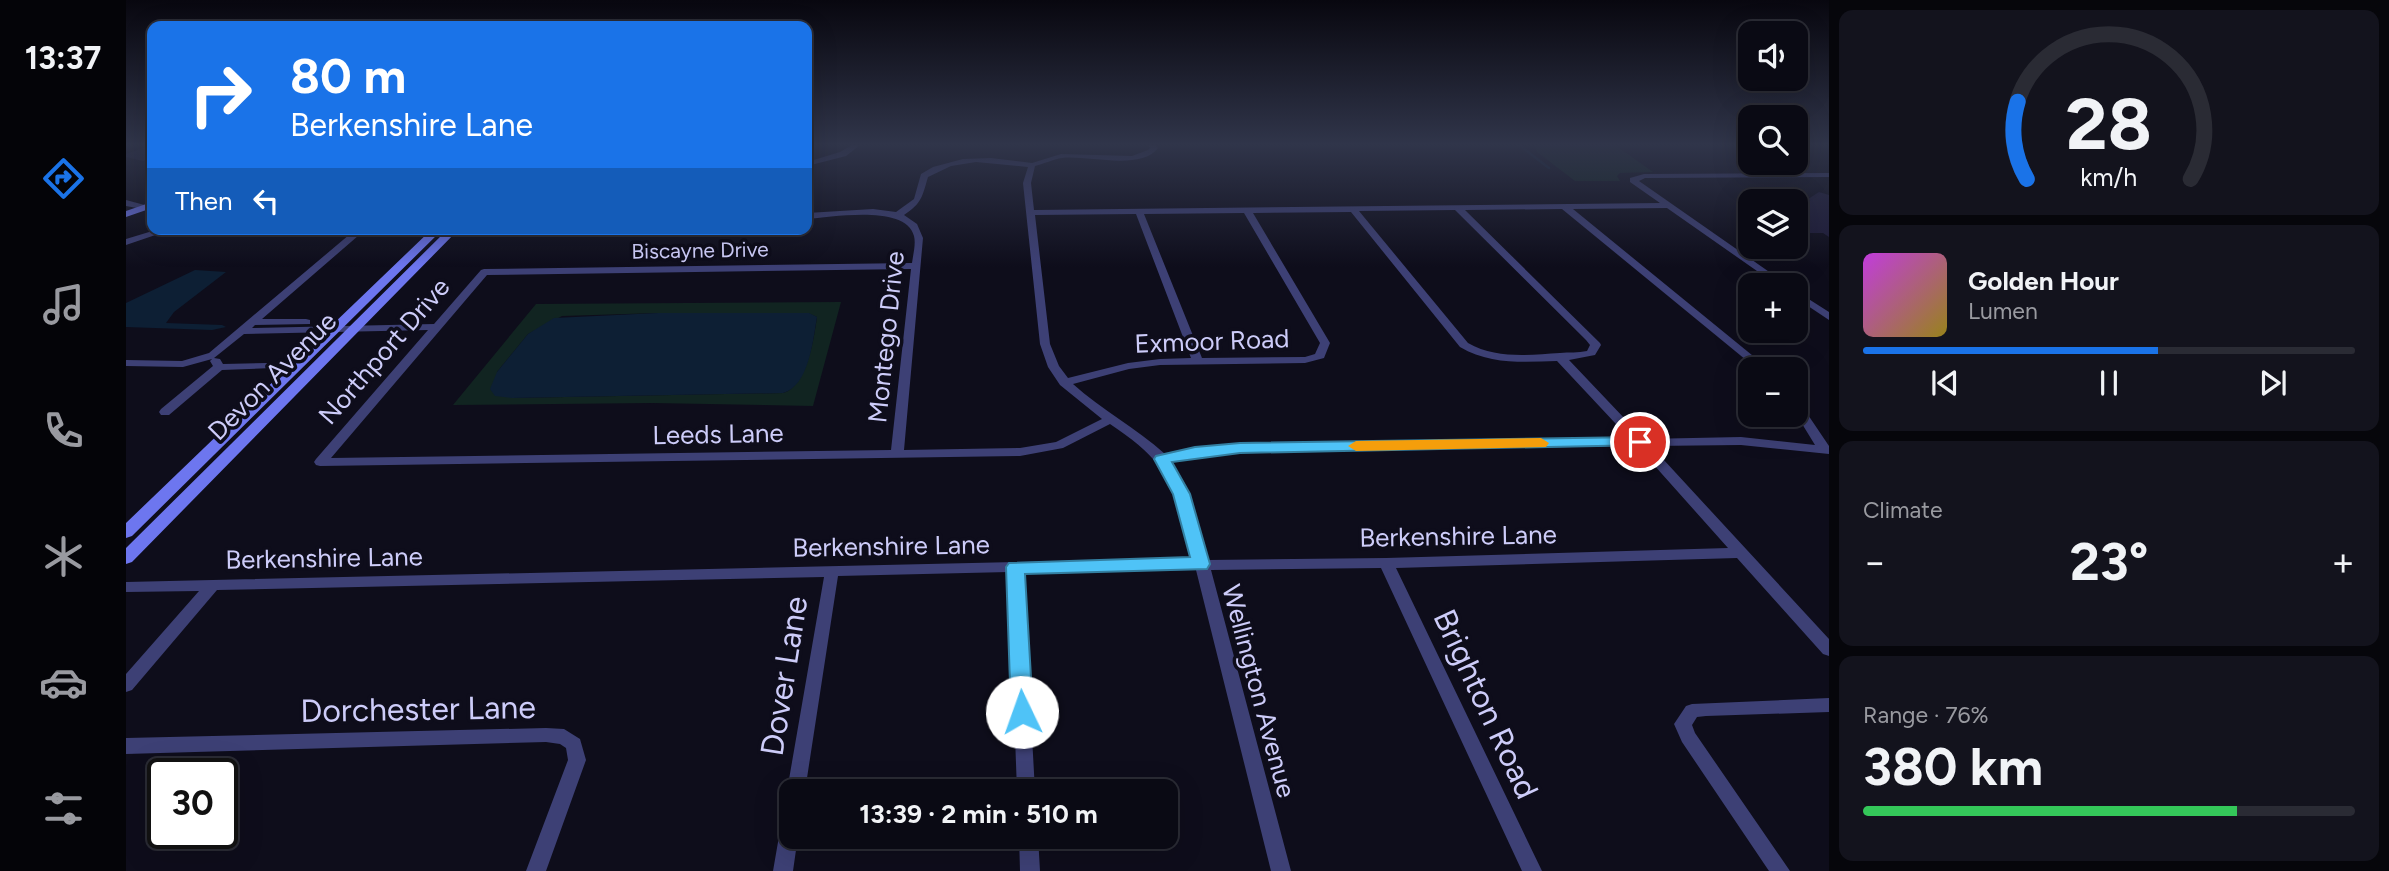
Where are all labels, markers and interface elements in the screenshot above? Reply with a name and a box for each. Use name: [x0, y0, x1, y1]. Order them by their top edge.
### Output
map controls: [1738, 21, 1808, 427]
button: sound: [1738, 21, 1808, 91]
text: 13:37: [25, 39, 101, 77]
text: 80 m: [290, 46, 406, 105]
icon: right: [175, 49, 266, 140]
text: 28: [2066, 80, 2152, 167]
button: search: [1738, 105, 1808, 175]
text: Berkenshire Lane: [290, 106, 533, 144]
icon: directions: [39, 154, 88, 203]
text: km/h: [2080, 161, 2138, 191]
icon: left: [247, 182, 285, 220]
text: Then: [175, 185, 233, 217]
button: layers: [1738, 189, 1808, 259]
street label: Biscayne Drive: [631, 236, 769, 264]
street label: Montego Drive: [861, 250, 911, 424]
text: Golden Hour: [1968, 265, 2119, 297]
street label: Northport Drive: [312, 271, 456, 431]
button: +: [1738, 273, 1808, 343]
icon: music: [39, 280, 88, 329]
text: Lumen: [1968, 297, 2038, 325]
street label: Devon Avenue: [201, 305, 343, 447]
street label: Exmoor Road: [1134, 322, 1290, 360]
button: −: [1738, 357, 1808, 427]
icon: previous: [1926, 364, 1964, 402]
icon: pause: [2090, 364, 2128, 402]
icon: next: [2254, 364, 2292, 402]
icon: phone: [39, 406, 88, 455]
pin: [1610, 412, 1670, 472]
street label: Leeds Lane: [652, 417, 784, 451]
icon: arrive: [1621, 423, 1659, 461]
text: Climate: [1863, 496, 1942, 524]
street label: Berkenshire Lane: [1359, 518, 1557, 554]
street label: Berkenshire Lane: [792, 528, 990, 564]
text: 23°: [2070, 531, 2148, 593]
icon: climate: [39, 532, 88, 581]
text: −: [1863, 539, 1887, 585]
text: +: [2331, 539, 2355, 585]
street label: Berkenshire Lane: [225, 540, 423, 576]
street label: Wellington Avenue: [1215, 581, 1303, 801]
street label: Dover Lane: [753, 594, 815, 758]
street label: Brighton Road: [1426, 603, 1546, 805]
icon: car: [39, 658, 88, 707]
position arrow: [985, 675, 1059, 749]
street label: Dorchester Lane: [300, 688, 536, 730]
text: Range · 76%: [1863, 701, 1989, 729]
text: 380 km: [1863, 736, 2043, 798]
speed limit sign: 30: [147, 758, 238, 849]
icon: filters: [39, 784, 88, 833]
text: 13:39 · 2 min · 510 m: [859, 798, 1098, 830]

